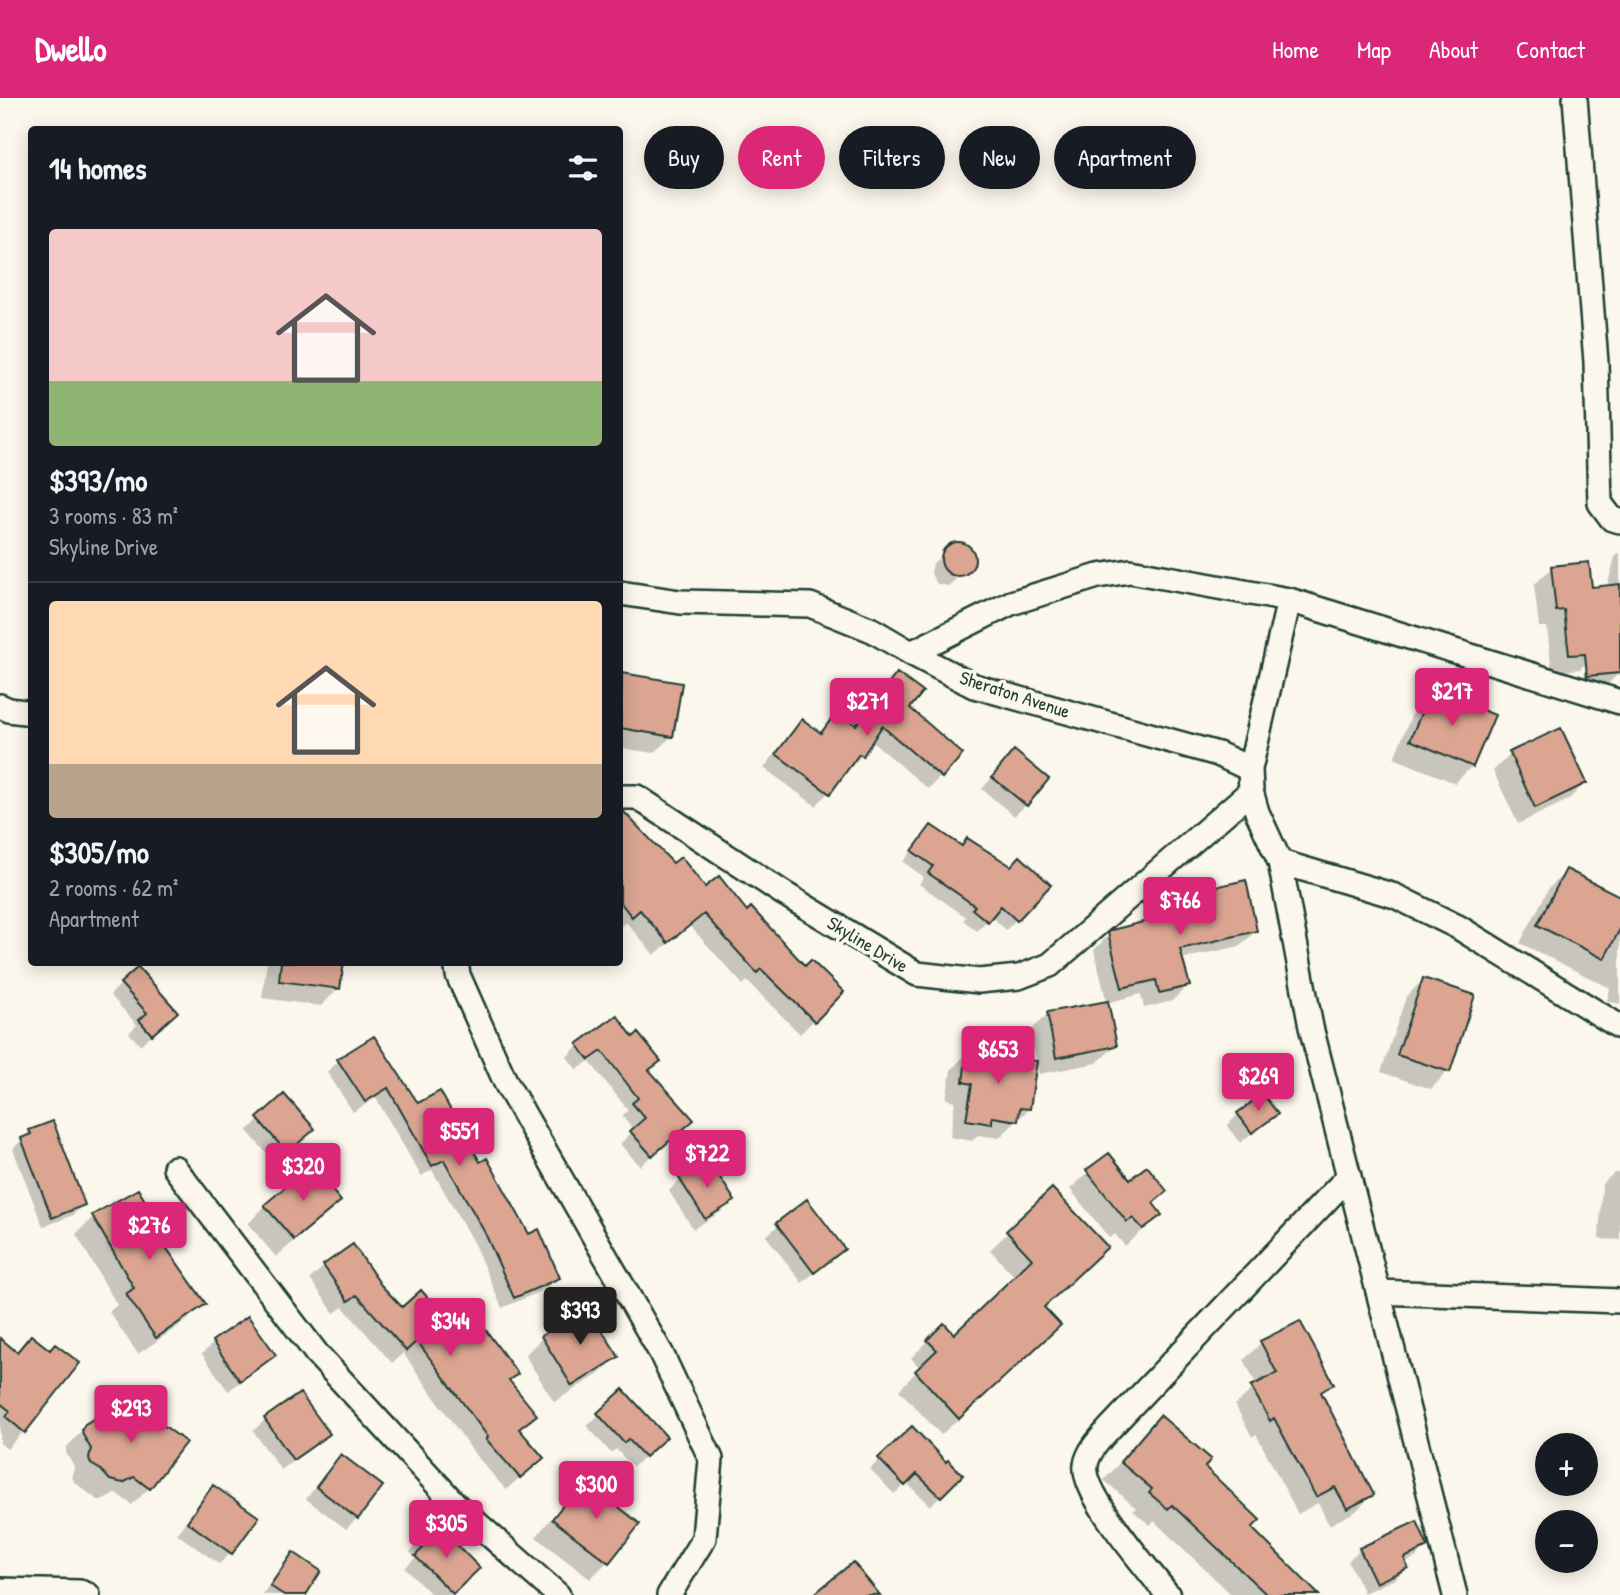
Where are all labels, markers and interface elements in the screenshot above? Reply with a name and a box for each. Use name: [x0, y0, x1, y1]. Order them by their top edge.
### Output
text: Dwello: [35, 27, 107, 71]
text: Home: [1272, 33, 1319, 65]
text: Map: [1357, 33, 1391, 65]
text: About: [1429, 33, 1478, 65]
text: Contact: [1516, 33, 1585, 65]
chip: Buy: [644, 126, 724, 189]
chip: Rent: [738, 126, 825, 189]
chip: Filters: [839, 126, 945, 189]
chip: New: [959, 126, 1040, 189]
chip: Apartment: [1054, 126, 1196, 189]
text: 14 homes: [49, 148, 147, 188]
icon: filters: [564, 149, 602, 187]
icon: home: [263, 275, 389, 401]
text: $393/mo: [49, 460, 147, 500]
text: 3 rooms · 83 m²: [49, 500, 178, 531]
text: Skyline Drive: [49, 531, 158, 562]
icon: home: [263, 647, 389, 773]
street label: Sheraton Avenue: [957, 664, 1074, 724]
pin: $217: [1411, 668, 1493, 728]
text: $217: [1431, 675, 1473, 706]
pin: $271: [826, 678, 908, 738]
text: $271: [846, 685, 888, 716]
text: $305/mo: [49, 832, 149, 872]
text: 2 rooms · 62 m²: [49, 872, 178, 903]
pin: $766: [1139, 878, 1221, 937]
text: $766: [1159, 884, 1201, 915]
text: Apartment: [49, 903, 139, 934]
street label: Skyline Drive: [823, 910, 914, 979]
pin: $653: [957, 1026, 1039, 1086]
text: $653: [978, 1033, 1018, 1064]
pin: $269: [1217, 1054, 1299, 1113]
text: $269: [1238, 1060, 1278, 1091]
pin: $551: [418, 1108, 500, 1168]
text: $551: [439, 1115, 479, 1146]
pin: $722: [666, 1130, 748, 1190]
text: $722: [685, 1137, 729, 1168]
pin: $320: [262, 1144, 344, 1203]
text: $320: [281, 1150, 325, 1181]
pin: $276: [108, 1202, 190, 1262]
text: $276: [128, 1209, 171, 1240]
pin: $393: [539, 1288, 621, 1347]
text: $393: [560, 1294, 600, 1325]
pin: $344: [409, 1298, 491, 1358]
text: $344: [430, 1305, 470, 1336]
pin: $293: [90, 1386, 172, 1445]
text: $293: [110, 1392, 152, 1423]
map controls: [1535, 1433, 1598, 1573]
button: +: [1535, 1433, 1598, 1496]
pin: $300: [555, 1462, 637, 1521]
text: $300: [575, 1468, 617, 1499]
pin: $305: [405, 1500, 487, 1560]
text: $305: [425, 1507, 467, 1538]
button: −: [1535, 1510, 1598, 1573]

